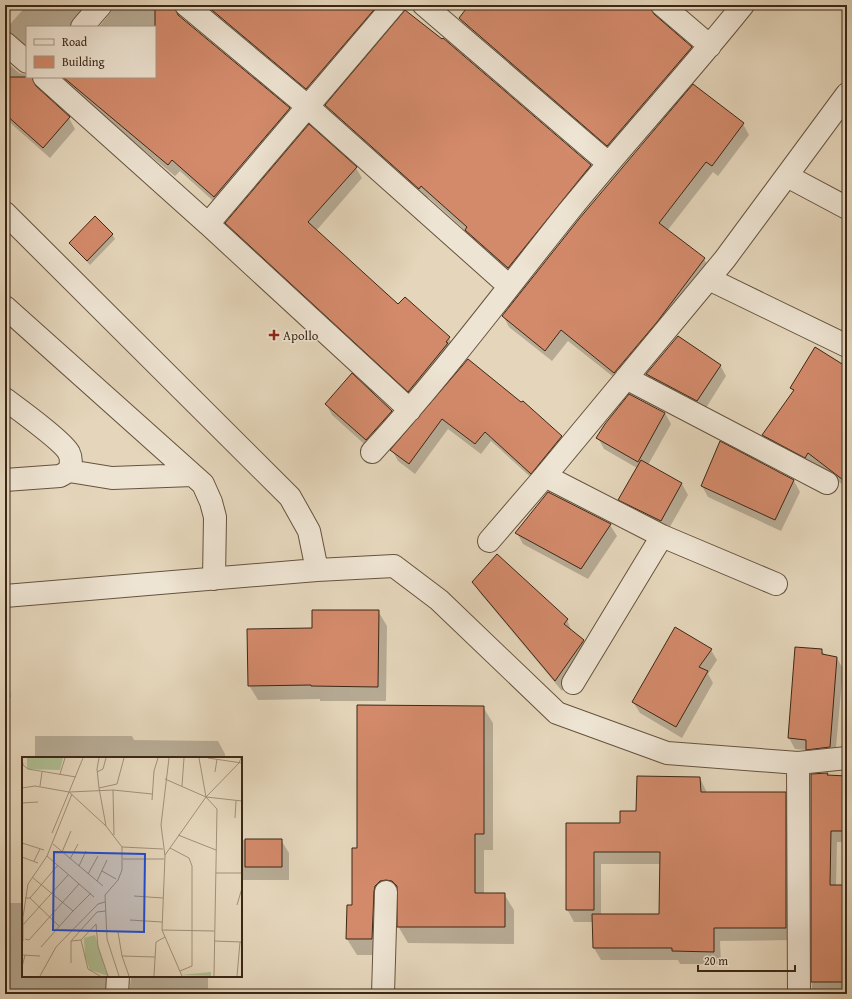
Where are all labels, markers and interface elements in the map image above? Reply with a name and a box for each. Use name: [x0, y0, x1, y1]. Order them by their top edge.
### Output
legend: [26, 26, 156, 78]
text: Road: [62, 33, 88, 50]
text: Building: [62, 53, 105, 70]
place label: Apollo: [283, 326, 319, 345]
marker: Apollo: [268, 329, 280, 341]
inset map: [22, 757, 242, 977]
scale bar: [698, 947, 795, 973]
text: 20 m: [704, 952, 728, 969]

